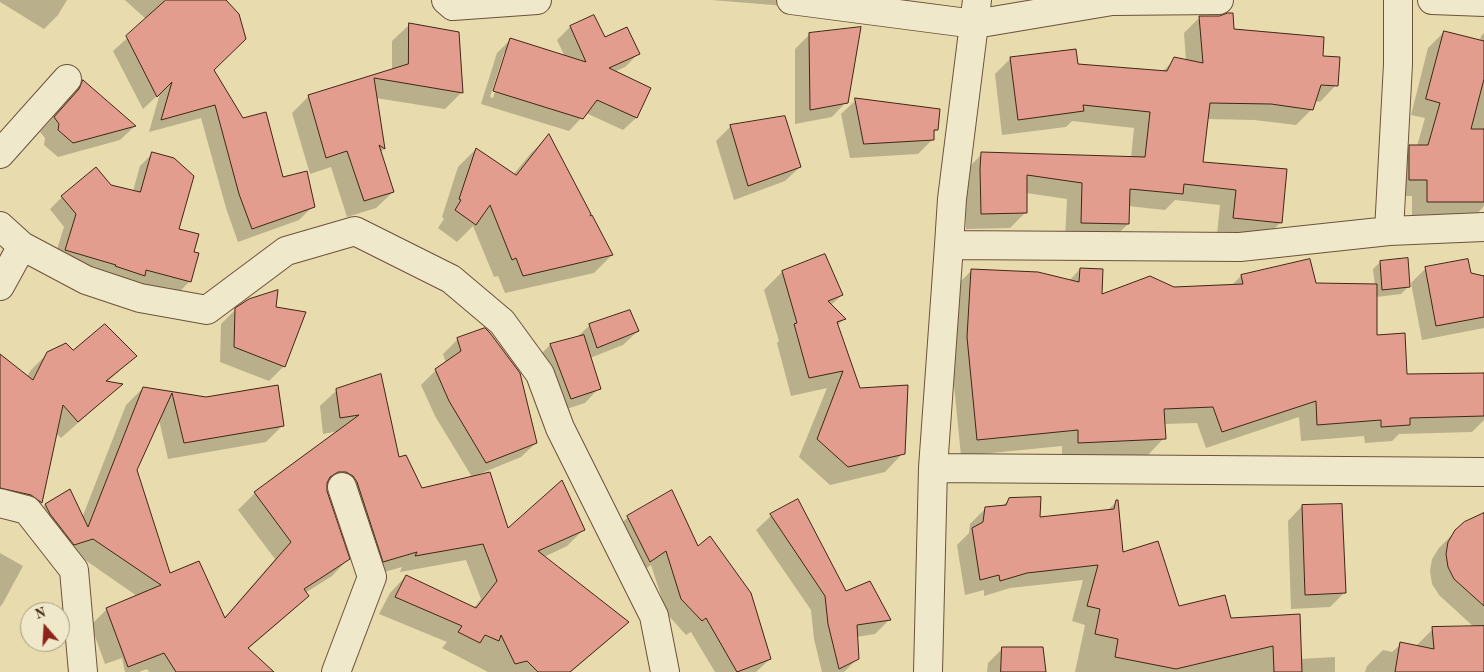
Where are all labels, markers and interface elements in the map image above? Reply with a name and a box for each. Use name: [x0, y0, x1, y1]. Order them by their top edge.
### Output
north arrow: [20, 602, 70, 652]
text: N: [33, 605, 48, 622]

